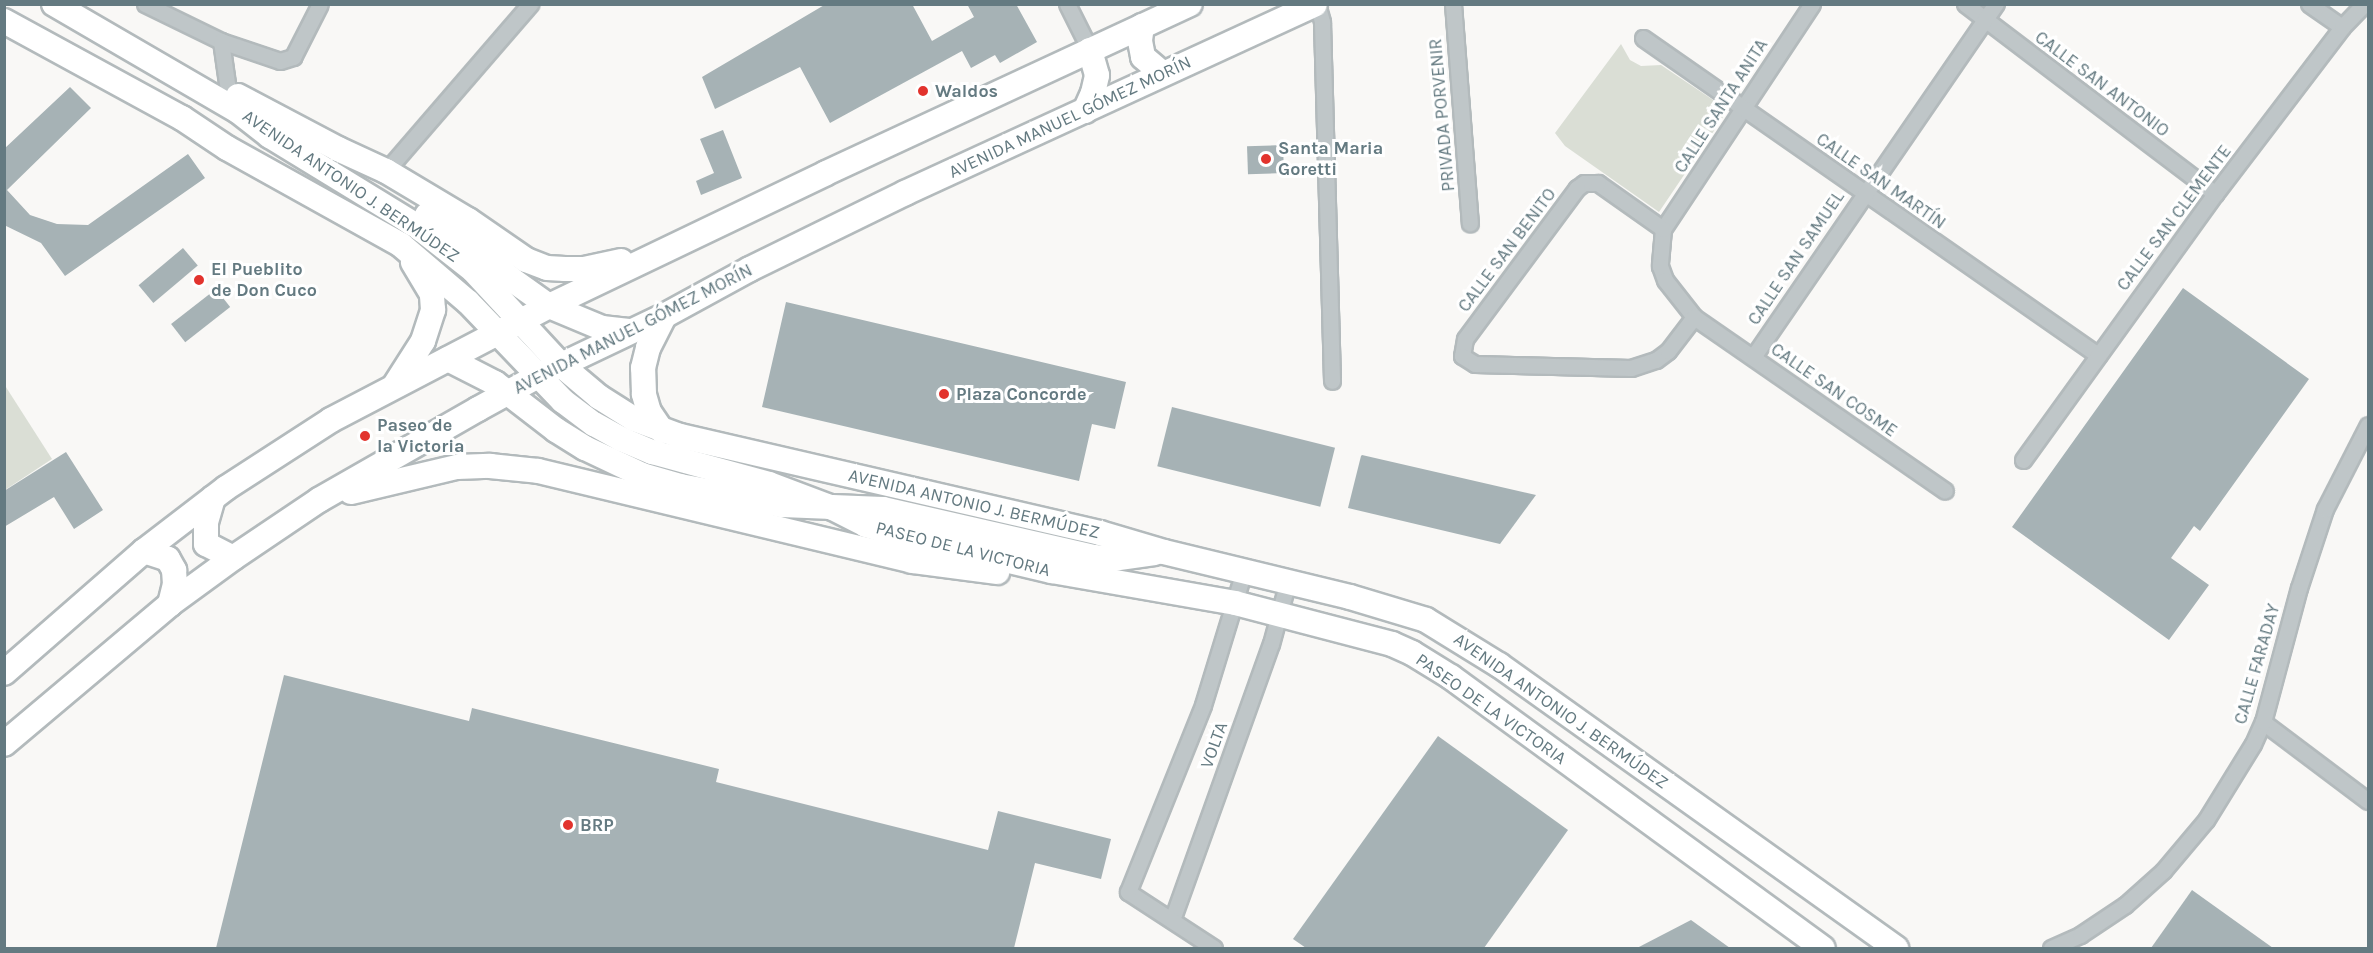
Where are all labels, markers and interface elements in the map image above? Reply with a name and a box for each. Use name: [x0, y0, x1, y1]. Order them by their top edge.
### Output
street label: CALLE SAN ANTONIO: [2031, 26, 2173, 142]
street label: CALLE SANTA ANITA: [1670, 35, 1772, 177]
street label: PRIVADA PORVENIR: [1425, 38, 1459, 192]
street label: AVENIDA MANUEL GÓMEZ MORÍN: [945, 51, 1195, 183]
place label: Waldos: [935, 80, 998, 102]
marker: Waldos: [916, 84, 930, 98]
street label: AVENIDA ANTONIO J. BERMÚDEZ: [238, 105, 464, 267]
street label: CALLE SAN MARTÍN: [1812, 128, 1950, 234]
place label: Santa Maria Goretti: [1278, 138, 1383, 180]
street label: CALLE SAN CLEMENTE: [2112, 141, 2236, 295]
marker: Santa Maria Goretti: [1259, 152, 1273, 166]
street label: CALLE SAN BENITO: [1453, 184, 1561, 316]
street label: CALLE SAN SAMUEL: [1743, 187, 1849, 329]
place label: El Pueblito de Don Cuco: [211, 259, 317, 302]
street label: AVENIDA MANUEL GÓMEZ MORÍN: [510, 259, 756, 399]
marker: El Pueblito de Don Cuco: [192, 273, 206, 287]
street label: CALLE SAN COSME: [1767, 338, 1901, 442]
place label: Plaza Concorde: [956, 383, 1087, 405]
marker: Plaza Concorde: [937, 387, 951, 401]
place label: Paseo de la Victoria: [377, 415, 465, 458]
marker: Paseo de la Victoria: [358, 429, 372, 443]
street label: AVENIDA ANTONIO J. BERMÚDEZ: [846, 465, 1102, 543]
street label: PASEO DE LA VICTORIA: [874, 517, 1052, 581]
street label: CALLE FARADAY: [2229, 601, 2285, 727]
street label: AVENIDA ANTONIO J. BERMÚDEZ: [1449, 628, 1673, 794]
street label: PASEO DE LA VICTORIA: [1411, 649, 1571, 769]
street label: VOLTA: [1196, 719, 1232, 771]
place label: BRP: [580, 814, 614, 836]
marker: BRP: [561, 818, 575, 832]

